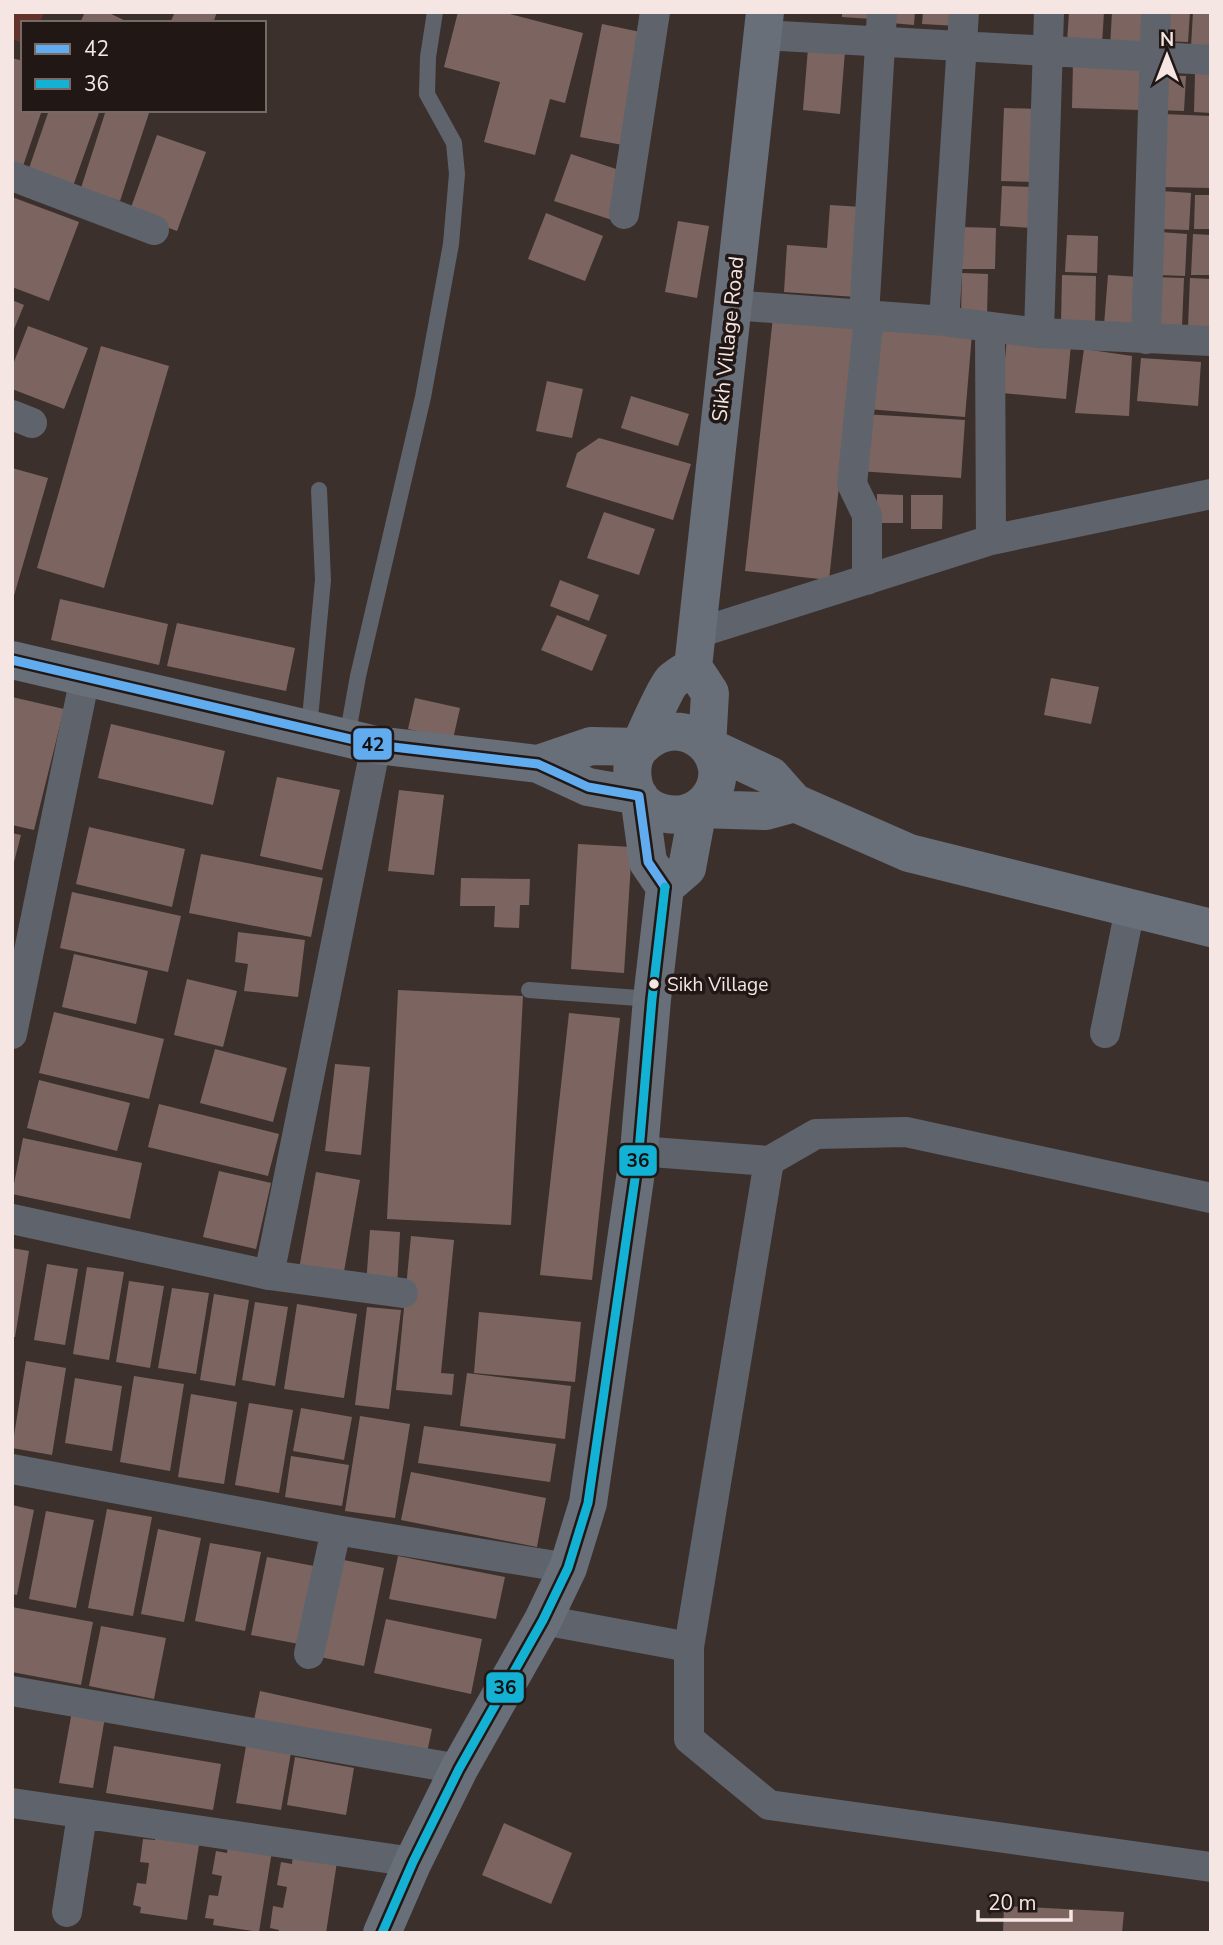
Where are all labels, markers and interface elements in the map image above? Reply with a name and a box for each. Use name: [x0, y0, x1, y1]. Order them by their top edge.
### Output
legend: [21, 21, 266, 112]
north arrow: [1132, 21, 1202, 91]
text: N: [1160, 27, 1174, 53]
text: 42: [84, 35, 109, 63]
text: 36: [84, 70, 109, 98]
street label: Sikh Village Road: [705, 255, 751, 423]
line badge: 42: [352, 727, 393, 761]
text: 42: [362, 732, 384, 758]
place label: Sikh Village: [667, 972, 768, 998]
marker: Sikh Village: [647, 977, 661, 991]
line badge: 36: [618, 1144, 658, 1177]
text: 36: [627, 1148, 649, 1174]
line badge: 36: [485, 1671, 525, 1704]
text: 36: [494, 1675, 516, 1701]
scale bar: [978, 1878, 1071, 1922]
text: 20 m: [988, 1889, 1037, 1917]

